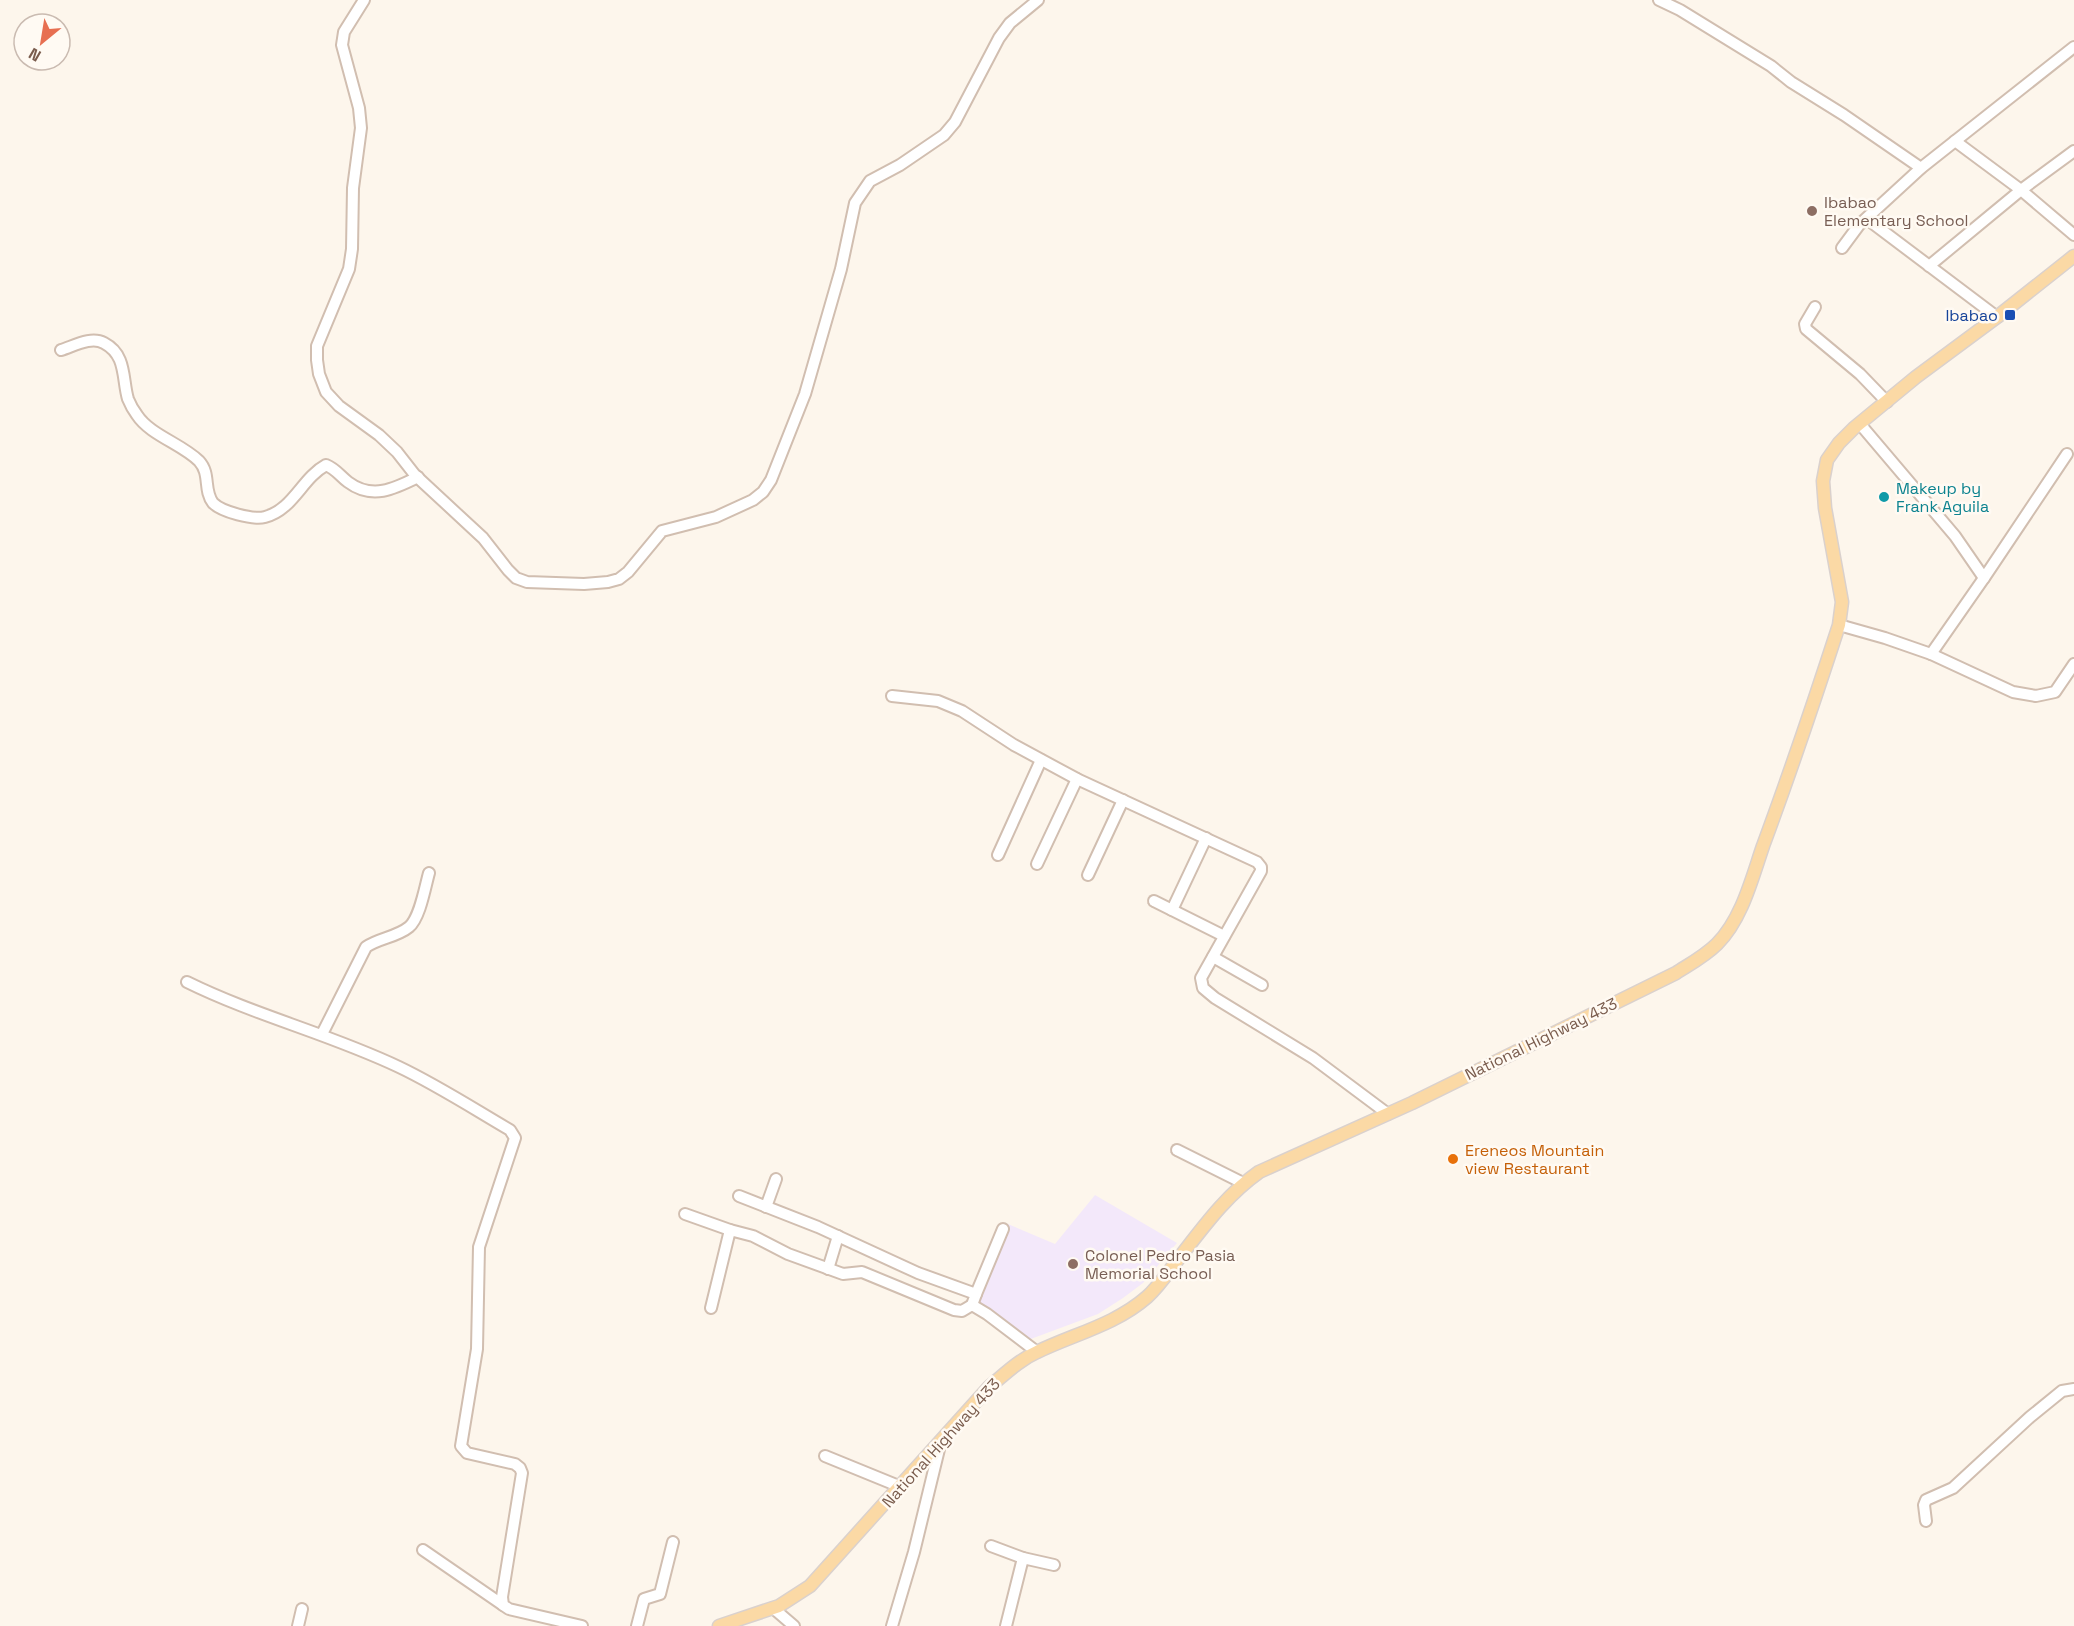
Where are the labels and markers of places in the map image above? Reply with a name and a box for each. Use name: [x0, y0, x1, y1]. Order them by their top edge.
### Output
place label: Ibabao Elementary School: [1824, 192, 1969, 231]
marker: Ibabao Elementary School: [1805, 204, 1819, 218]
place label: Ibabao: [1945, 305, 1998, 326]
marker: Ibabao: [2003, 308, 2017, 322]
place label: Makeup by Frank Aguila: [1896, 478, 1989, 517]
marker: Makeup by Frank Aguila: [1877, 490, 1891, 504]
place label: Ereneos Mountain view Restaurant: [1465, 1140, 1604, 1179]
marker: Ereneos Mountain view Restaurant: [1446, 1152, 1460, 1166]
place label: Colonel Pedro Pasia Memorial School: [1085, 1245, 1235, 1284]
marker: Colonel Pedro Pasia Memorial School: [1066, 1257, 1080, 1271]

